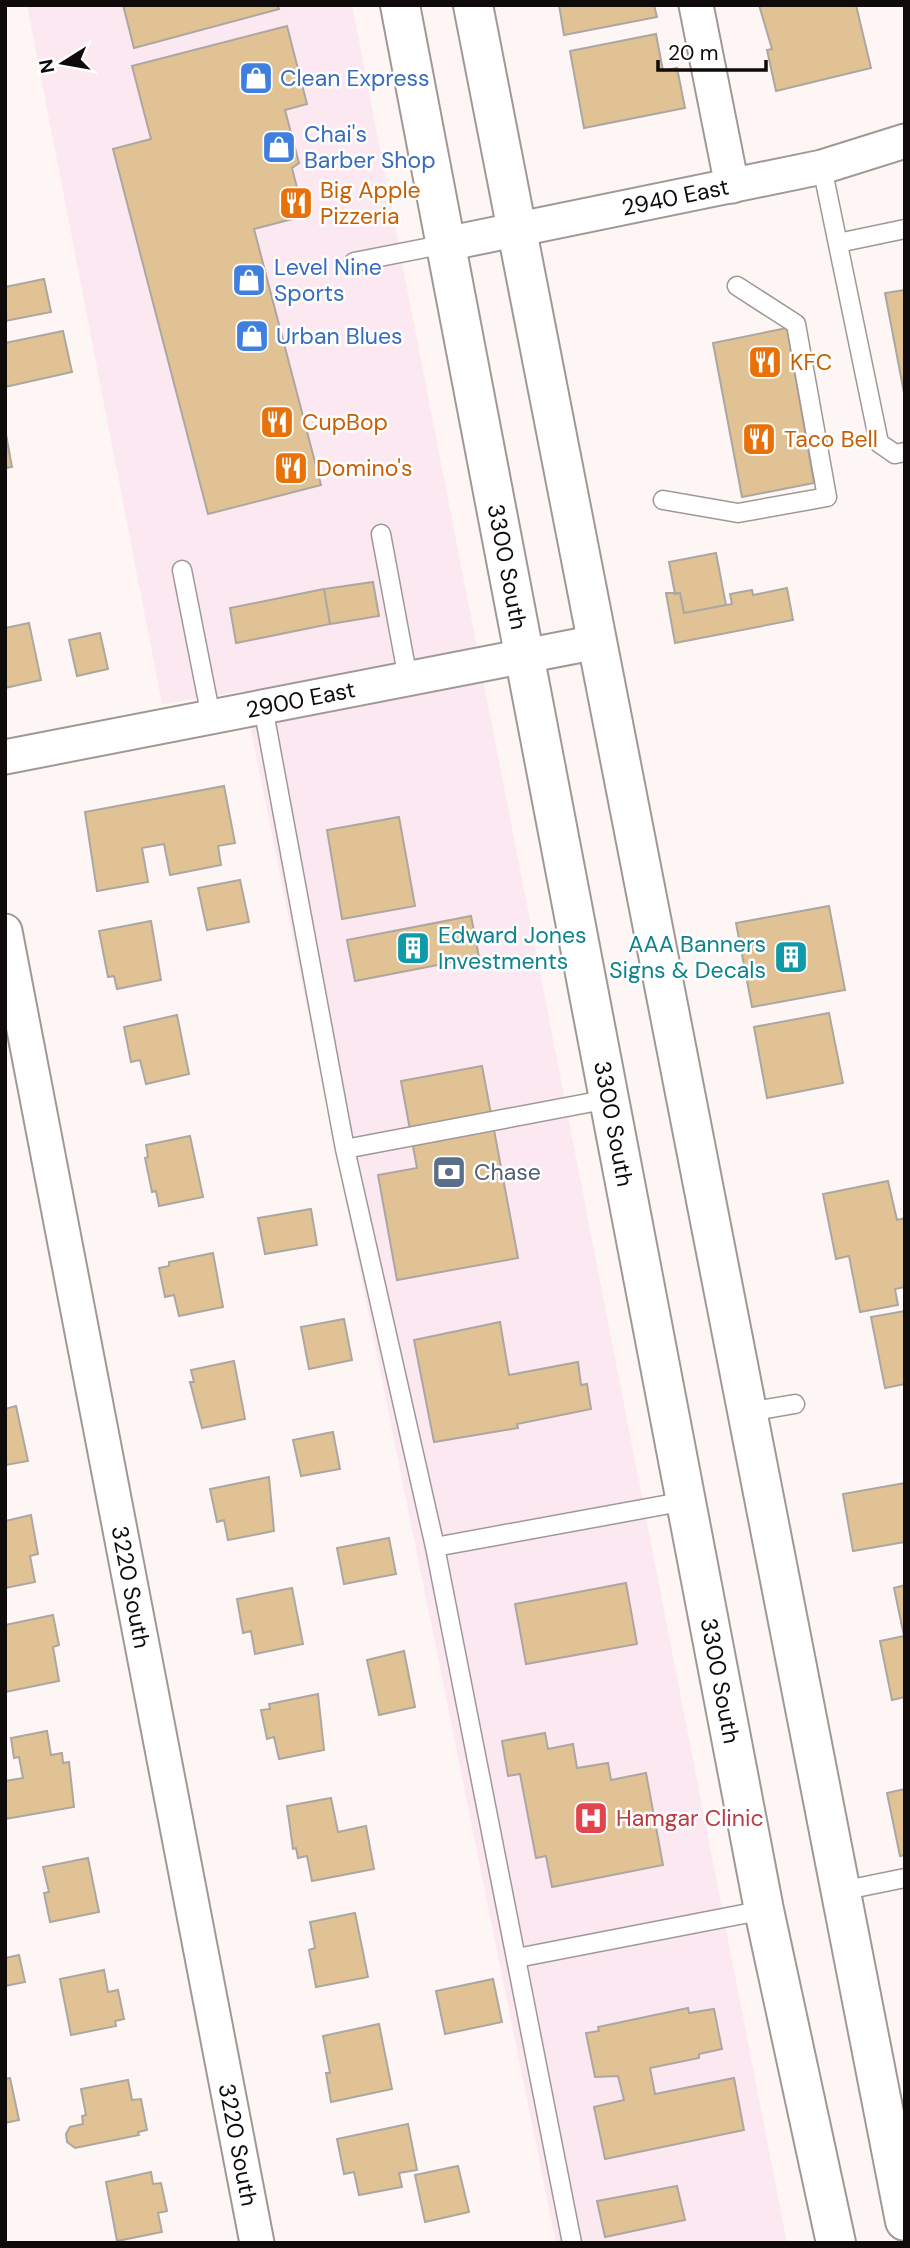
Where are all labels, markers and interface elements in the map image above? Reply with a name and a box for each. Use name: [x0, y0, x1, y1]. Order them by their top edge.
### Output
north arrow: [28, 28, 98, 98]
scale bar: [658, 28, 766, 72]
text: 20 m: [668, 39, 719, 67]
text: N: [33, 57, 60, 75]
shop icon: Clean Express: [237, 59, 275, 97]
place label: Clean Express: [280, 63, 430, 93]
place label: Chai's Barber Shop: [304, 119, 436, 175]
shop icon: Chai's Barber Shop: [260, 128, 298, 166]
street label: 2940 East: [619, 171, 732, 223]
place label: Big Apple Pizzeria: [320, 175, 421, 231]
restaurant icon: Big Apple Pizzeria: [277, 184, 315, 222]
place label: Level Nine Sports: [274, 252, 382, 308]
shop icon: Level Nine Sports: [230, 261, 268, 299]
shop icon: Urban Blues: [233, 317, 271, 355]
place label: Urban Blues: [276, 321, 403, 351]
restaurant icon: KFC: [746, 343, 784, 381]
place label: KFC: [790, 347, 832, 377]
restaurant icon: CupBop: [258, 403, 296, 441]
place label: CupBop: [302, 407, 388, 437]
restaurant icon: Taco Bell: [740, 420, 778, 458]
place label: Taco Bell: [784, 424, 878, 454]
restaurant icon: Domino's: [272, 449, 310, 487]
place label: Domino's: [316, 453, 413, 483]
street label: 3300 South: [481, 502, 534, 632]
street label: 2900 East: [243, 674, 358, 725]
place label: Edward Jones Investments: [438, 920, 587, 976]
building icon: Edward Jones Investments: [394, 929, 432, 967]
place label: AAA Banners Signs & Decals: [609, 929, 766, 985]
building icon: AAA Banners Signs & Decals: [772, 938, 810, 976]
street label: 3300 South: [587, 1058, 640, 1189]
bank icon: Chase: [430, 1153, 468, 1191]
place label: Chase: [474, 1157, 541, 1187]
street label: 3220 South: [105, 1523, 157, 1651]
street label: 3300 South: [694, 1615, 747, 1746]
hospital icon: Hamgar Clinic: [572, 1799, 610, 1837]
place label: Hamgar Clinic: [616, 1803, 764, 1833]
street label: 3220 South: [212, 2081, 265, 2209]

